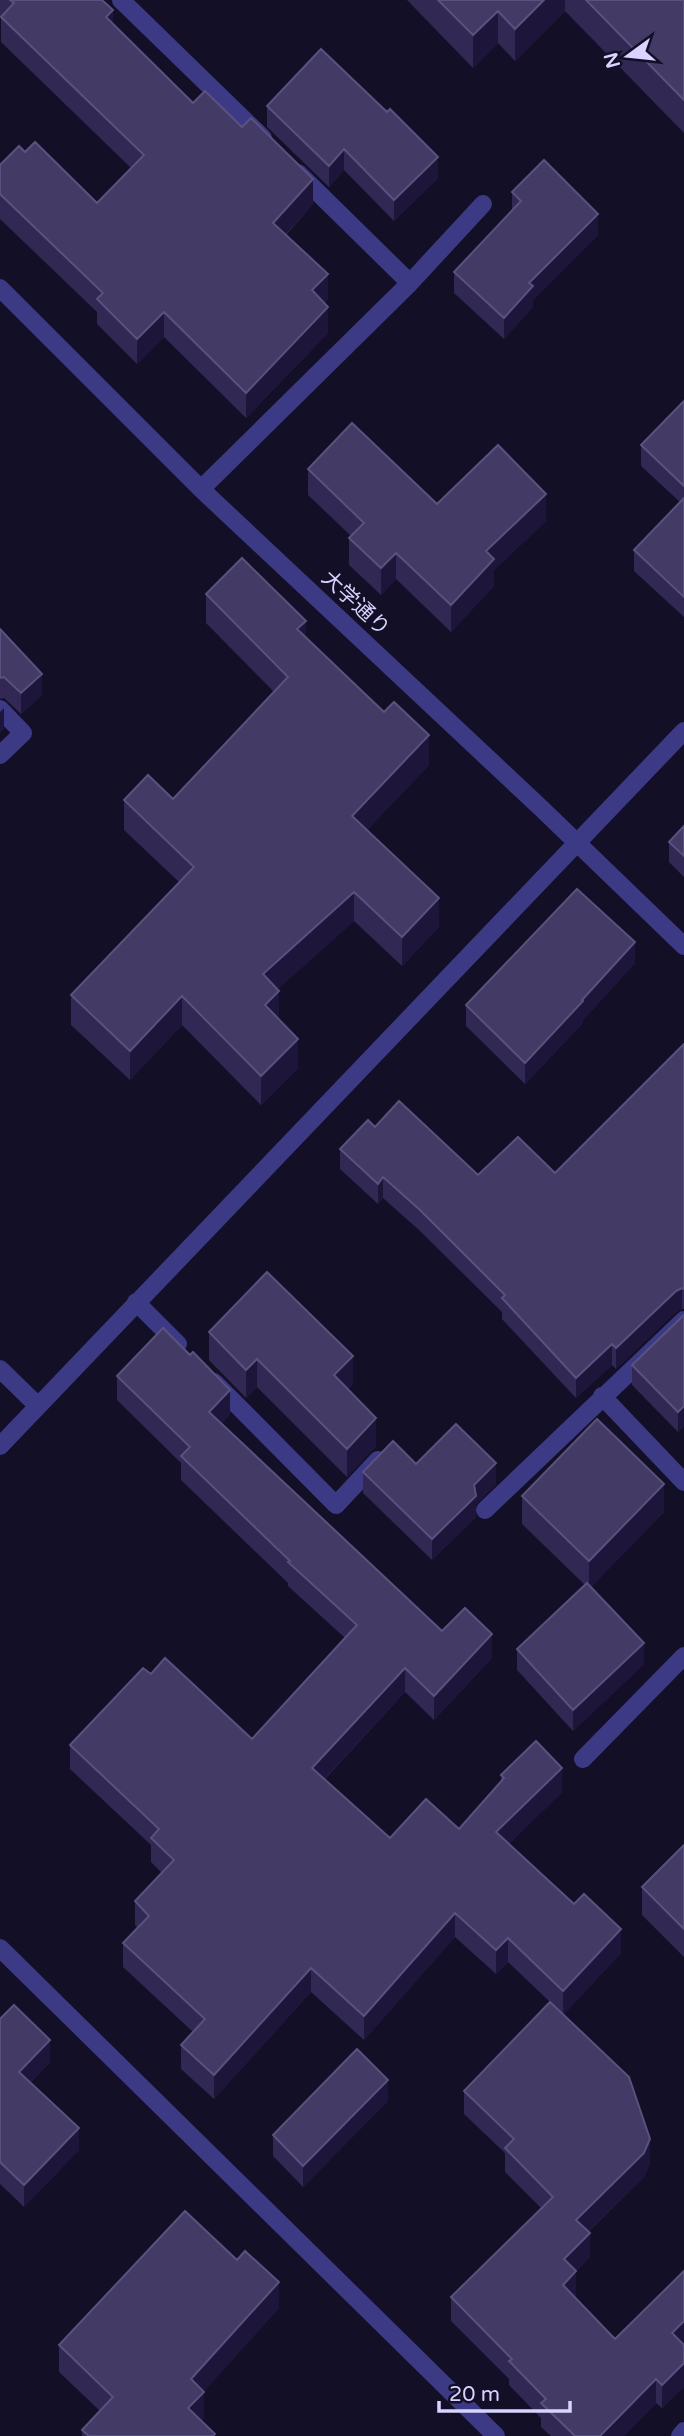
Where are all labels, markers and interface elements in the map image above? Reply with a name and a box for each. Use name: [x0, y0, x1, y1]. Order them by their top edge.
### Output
north arrow: [593, 21, 663, 91]
text: N: [600, 50, 625, 70]
street label: 大学通り: [316, 566, 395, 641]
scale bar: [439, 2370, 570, 2414]
text: 20 m: [449, 2382, 500, 2407]

